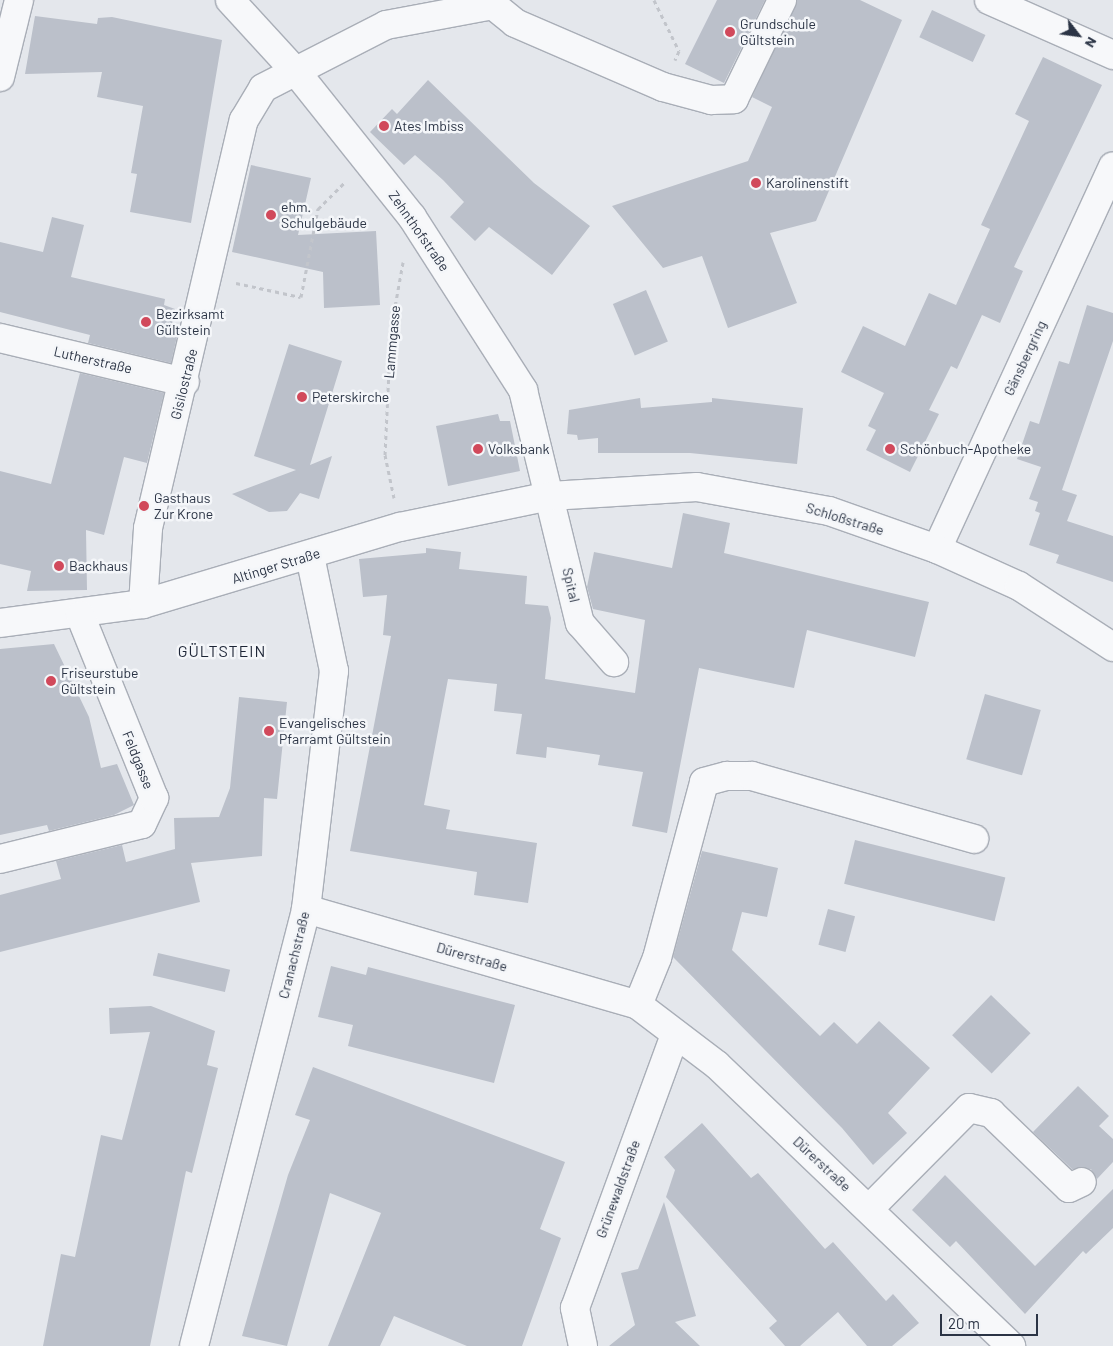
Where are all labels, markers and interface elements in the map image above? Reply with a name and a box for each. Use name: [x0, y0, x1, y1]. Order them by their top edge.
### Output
north arrow: [1053, 10, 1103, 60]
place label: Grundschule Gültstein: [740, 16, 816, 48]
marker: Grundschule Gültstein: [724, 26, 736, 38]
text: N: [1082, 34, 1101, 51]
place label: Ates Imbiss: [394, 118, 464, 134]
marker: Ates Imbiss: [378, 120, 390, 132]
place label: Karolinenstift: [766, 175, 849, 191]
marker: Karolinenstift: [750, 177, 762, 189]
street label: Zehnthofstraße: [385, 188, 453, 274]
place label: ehm. Schulgebäude: [281, 199, 367, 232]
marker: ehm. Schulgebäude: [265, 209, 277, 221]
street label: Lammgasse: [380, 305, 404, 379]
place label: Bezirksamt Gültstein: [156, 306, 225, 338]
marker: Bezirksamt Gültstein: [140, 316, 152, 328]
street label: Gänsbergring: [1000, 318, 1050, 398]
street label: Lutherstraße: [52, 343, 134, 377]
street label: Gisilostraße: [167, 347, 201, 421]
place label: Peterskirche: [312, 389, 389, 405]
marker: Peterskirche: [296, 391, 308, 403]
place label: Volksbank: [488, 441, 549, 457]
place label: Schönbuch-Apotheke: [900, 441, 1031, 457]
marker: Volksbank: [472, 443, 484, 455]
marker: Schönbuch-Apotheke: [884, 443, 896, 455]
place label: Gasthaus Zur Krone: [154, 490, 213, 522]
street label: Schloßstraße: [804, 499, 886, 539]
marker: Gasthaus Zur Krone: [138, 500, 150, 512]
street label: Altinger Straße: [230, 545, 322, 587]
place label: Backhaus: [69, 558, 128, 574]
marker: Backhaus: [53, 560, 65, 572]
street label: Spital: [559, 566, 583, 604]
district label: GÜLTSTEIN: [177, 641, 267, 661]
place label: Friseurstube Gültstein: [61, 665, 139, 698]
marker: Friseurstube Gültstein: [45, 675, 57, 687]
place label: Evangelisches Pfarramt Gültstein: [279, 715, 391, 748]
marker: Evangelisches Pfarramt Gültstein: [263, 725, 275, 737]
street label: Feldgasse: [119, 729, 157, 791]
street label: Cranachstraße: [275, 910, 313, 1000]
street label: Dürerstraße: [435, 939, 509, 975]
street label: Dürerstraße: [790, 1133, 854, 1195]
street label: Grünewaldstraße: [592, 1138, 644, 1240]
scale bar: [943, 1304, 1040, 1336]
text: 20 m: [948, 1314, 980, 1332]

